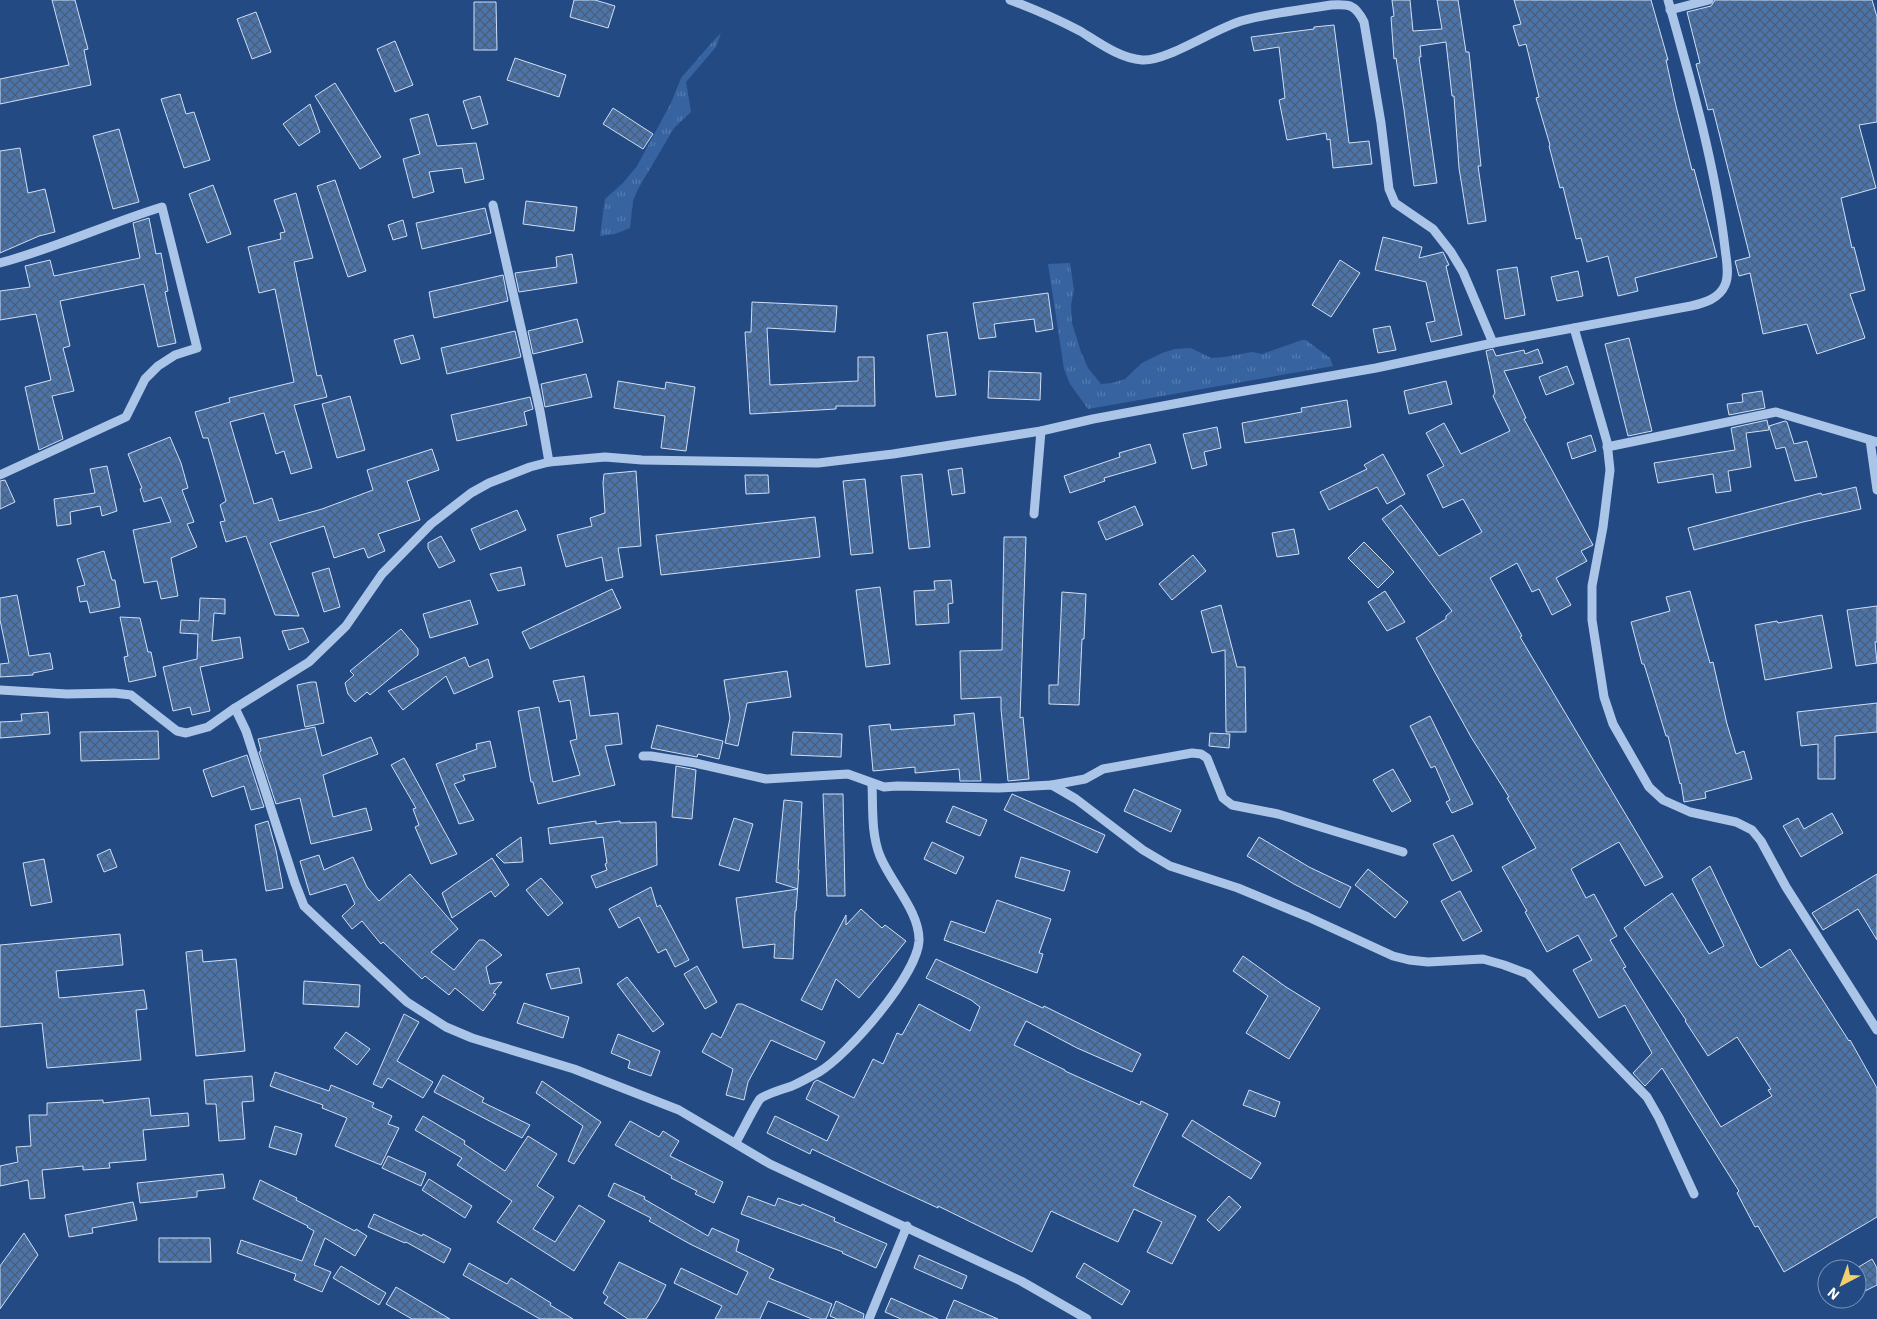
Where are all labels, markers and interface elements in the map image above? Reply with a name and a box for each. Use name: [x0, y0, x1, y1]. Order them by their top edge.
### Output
north arrow: [1817, 1259, 1867, 1309]
text: N: [1824, 1284, 1843, 1304]

